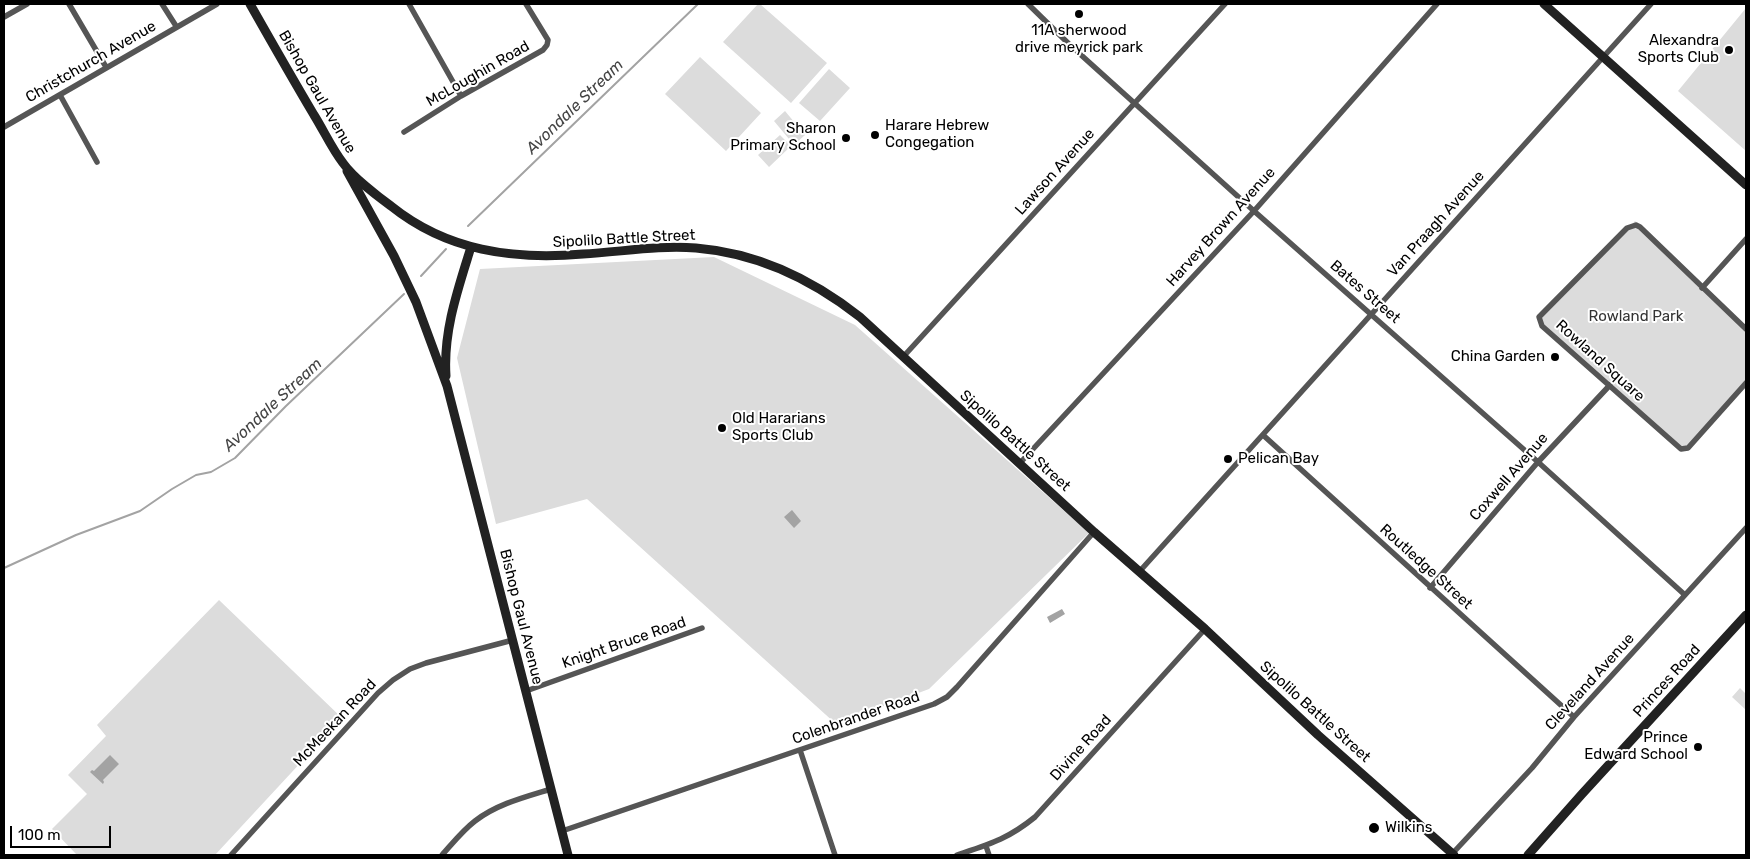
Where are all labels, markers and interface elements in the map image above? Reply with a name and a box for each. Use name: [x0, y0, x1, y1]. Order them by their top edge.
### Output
marker: 11A sherwood drive meyrick park: [1073, 8, 1085, 20]
street label: Christchurch Avenue: [23, 17, 159, 107]
place label: 11A sherwood drive meyrick park: [1015, 22, 1143, 57]
street label: Bishop Gaul Avenue: [274, 27, 360, 157]
place label: Alexandra Sports Club: [1638, 32, 1719, 67]
street label: McLoughin Road: [423, 37, 533, 111]
marker: Alexandra Sports Club: [1723, 44, 1735, 56]
water label: Avondale Stream: [522, 56, 628, 158]
place label: Harare Hebrew Congegation: [885, 117, 989, 152]
place label: Sharon Primary School: [730, 120, 836, 155]
street label: Lawson Avenue: [1011, 125, 1099, 219]
marker: Harare Hebrew Congegation: [869, 129, 881, 141]
marker: Sharon Primary School: [840, 132, 852, 144]
street label: Harvey Brown Avenue: [1163, 164, 1279, 290]
street label: Van Praagh Avenue: [1384, 167, 1488, 281]
street label: Sipolilo Battle Street: [552, 226, 696, 252]
street label: Bates Street: [1326, 257, 1404, 327]
park label: Rowland Park: [1589, 308, 1683, 326]
street label: Rowland Square: [1552, 316, 1648, 406]
place label: China Garden: [1451, 348, 1545, 366]
marker: China Garden: [1549, 351, 1561, 363]
water label: Avondale Stream: [220, 354, 326, 456]
street label: Sipolilo Battle Street: [956, 387, 1074, 495]
place label: Old Hararians Sports Club: [732, 410, 826, 445]
marker: Old Hararians Sports Club: [716, 422, 728, 434]
street label: Coxwell Avenue: [1466, 430, 1552, 524]
place label: Pelican Bay: [1238, 450, 1319, 468]
marker: Pelican Bay: [1222, 453, 1234, 465]
street label: Routledge Street: [1376, 521, 1476, 613]
street label: Bishop Gaul Avenue: [495, 547, 547, 687]
street label: Knight Bruce Road: [560, 613, 688, 673]
street label: Cleveland Avenue: [1542, 630, 1638, 734]
street label: Princes Road: [1630, 641, 1704, 721]
street label: Sipolilo Battle Street: [1256, 658, 1374, 766]
street label: McMeekan Road: [290, 676, 380, 770]
street label: Colenbrander Road: [790, 688, 922, 748]
street label: Divine Road: [1047, 711, 1115, 785]
place label: Prince Edward School: [1584, 729, 1688, 764]
marker: Prince Edward School: [1692, 741, 1704, 753]
scale bar: [12, 816, 114, 848]
place label: Wilkins: [1385, 819, 1432, 837]
marker: Wilkins: [1367, 821, 1381, 835]
text: 100 m: [18, 826, 60, 844]

